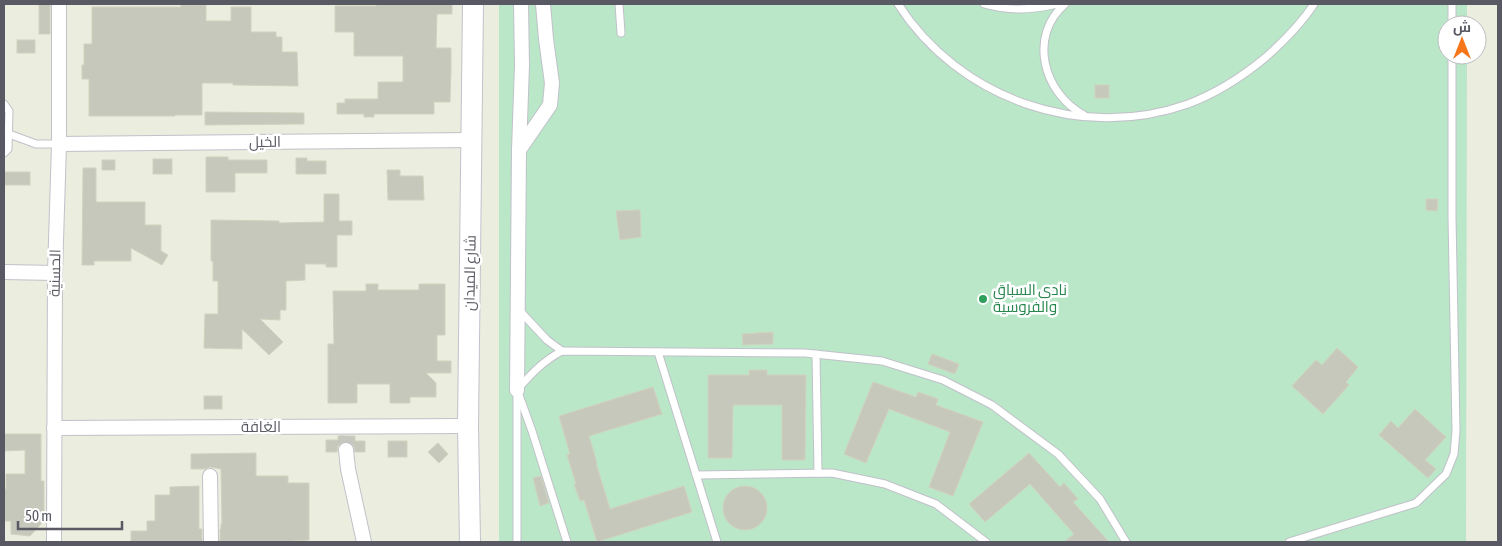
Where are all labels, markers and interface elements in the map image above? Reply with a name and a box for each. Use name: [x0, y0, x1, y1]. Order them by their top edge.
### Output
north arrow: [1437, 15, 1487, 65]
text: ش: [1453, 19, 1471, 36]
street label: الخيل: [249, 133, 281, 152]
street label: شارع الميدان: [460, 235, 482, 311]
street label: الحسنية: [46, 249, 63, 297]
place label: نادي السباق والفروسية: [993, 281, 1067, 316]
marker: نادي السباق والفروسية: [977, 293, 989, 305]
street label: الغافة: [241, 418, 281, 435]
scale bar: [18, 498, 121, 530]
text: 50 m: [25, 507, 52, 524]

